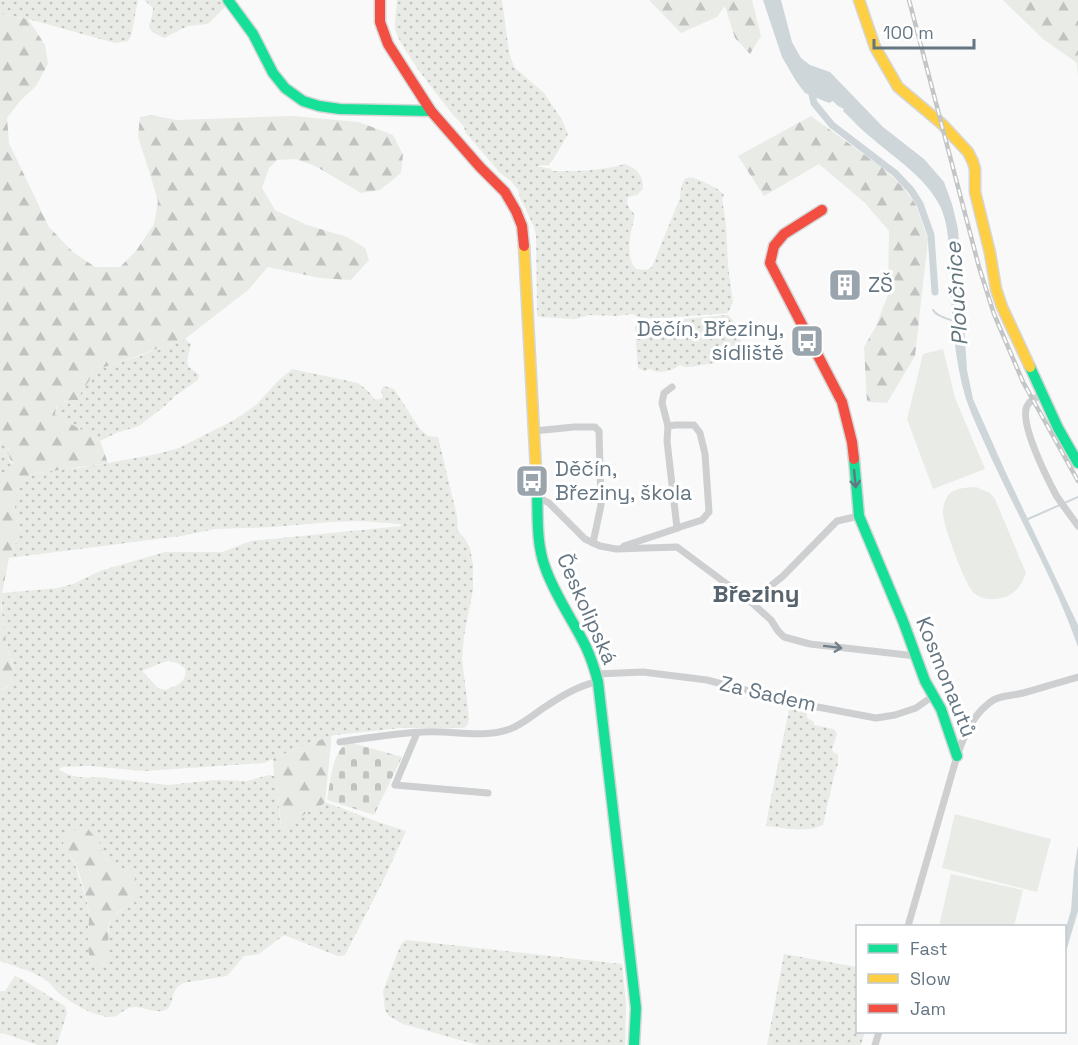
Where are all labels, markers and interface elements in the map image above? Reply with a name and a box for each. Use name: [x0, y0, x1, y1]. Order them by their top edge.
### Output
scale bar: [874, 12, 974, 50]
text: 100 m: [883, 21, 934, 44]
water label: Ploučnice: [938, 240, 974, 347]
building icon: ZŠ: [827, 267, 863, 303]
place label: ZŠ: [868, 271, 893, 298]
place label: Děčín, Březiny, sídliště: [637, 315, 784, 366]
bus stop icon: Děčín, Březiny, sídliště: [789, 323, 825, 359]
place label: Děčín, Březiny, škola: [555, 455, 692, 506]
bus stop icon: Děčín, Březiny, škola: [514, 463, 550, 499]
one-way arrow: [850, 468, 861, 488]
street label: Českolipská: [551, 549, 624, 669]
district label: Březiny: [713, 578, 799, 609]
street label: Kosmonautů: [910, 613, 983, 741]
one-way arrow: [822, 642, 842, 653]
street label: Za Sadem: [717, 669, 819, 718]
legend: [856, 925, 1066, 1033]
text: Fast: [910, 937, 947, 960]
text: Slow: [910, 967, 951, 990]
text: Jam: [910, 997, 946, 1020]

